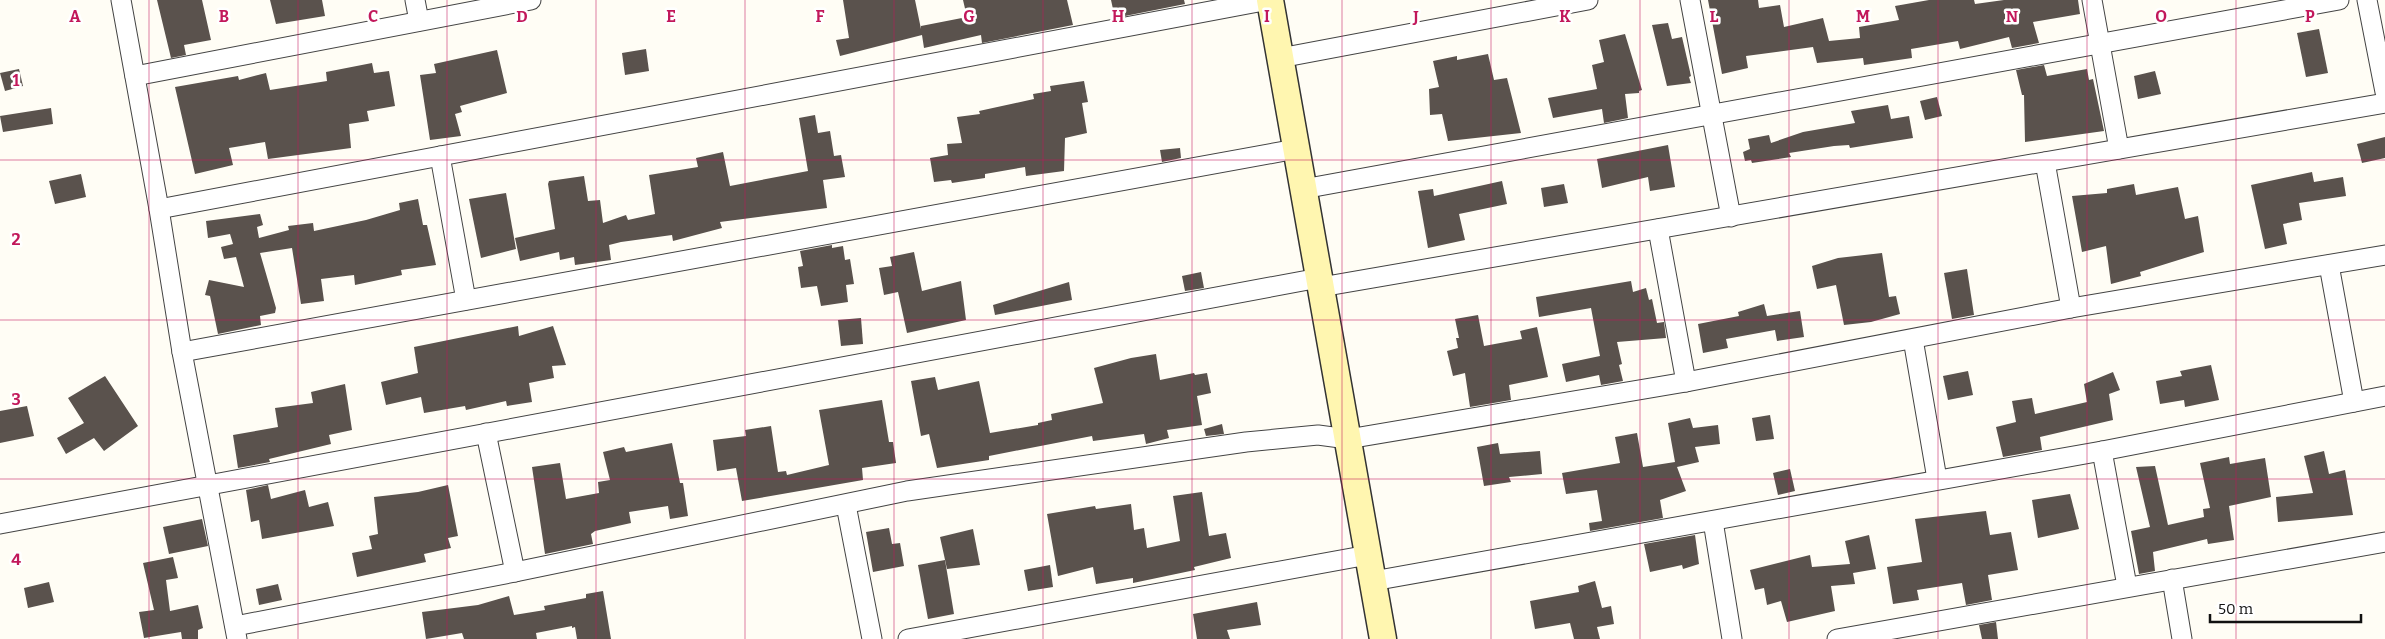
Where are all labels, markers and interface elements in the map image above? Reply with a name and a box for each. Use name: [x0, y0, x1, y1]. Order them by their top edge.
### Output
text: A: [69, 7, 81, 26]
text: B: [219, 7, 229, 26]
text: C: [368, 7, 378, 26]
text: D: [516, 7, 528, 26]
text: E: [666, 7, 676, 26]
text: F: [816, 7, 825, 26]
text: G: [963, 7, 975, 26]
text: H: [1112, 7, 1125, 26]
text: I: [1264, 7, 1270, 26]
text: J: [1412, 7, 1419, 26]
text: K: [1559, 7, 1571, 26]
text: L: [1710, 7, 1719, 26]
text: M: [1856, 7, 1870, 26]
text: N: [2006, 7, 2018, 26]
text: O: [2155, 7, 2167, 26]
text: P: [2305, 7, 2315, 26]
text: 1: [13, 71, 20, 90]
text: 2: [11, 230, 21, 249]
text: 3: [11, 390, 21, 409]
text: 4: [11, 550, 21, 569]
scale bar: [2210, 592, 2361, 624]
text: 50 m: [2218, 600, 2254, 618]

